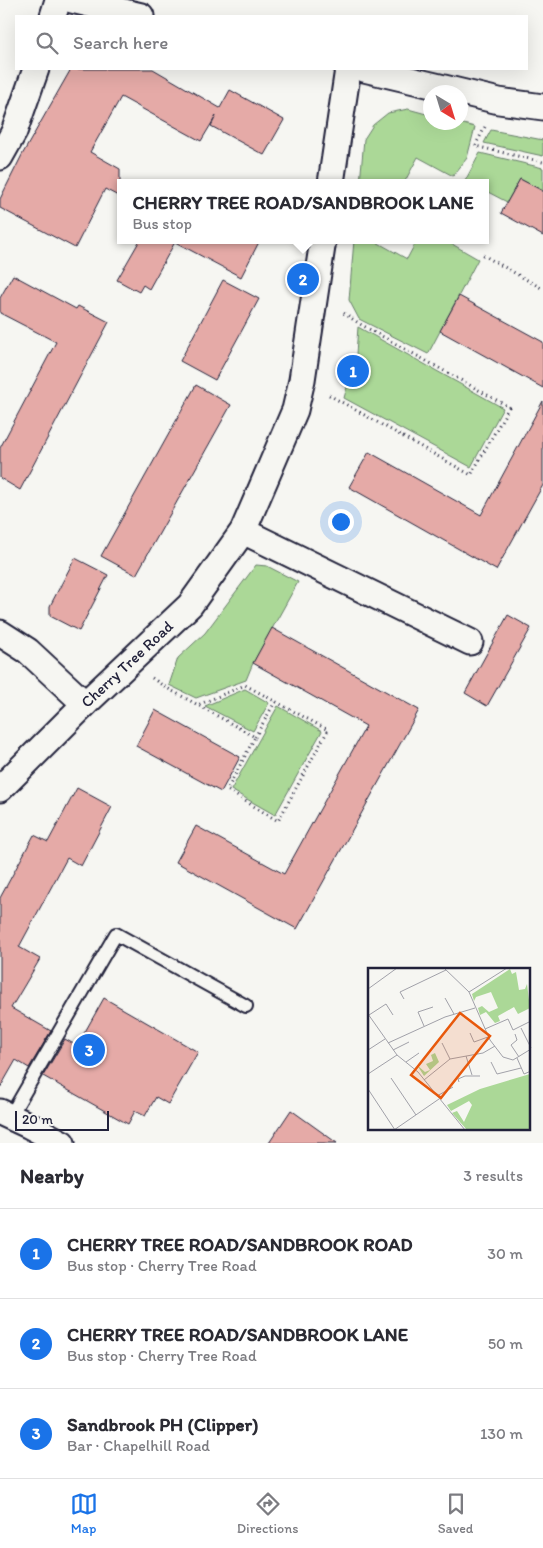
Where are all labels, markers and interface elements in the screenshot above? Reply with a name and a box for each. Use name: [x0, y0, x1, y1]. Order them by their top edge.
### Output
search box: [15, 15, 528, 70]
icon: search: [33, 29, 61, 57]
text: Search here: [73, 31, 168, 54]
north arrow: [423, 85, 468, 130]
popup: [117, 179, 489, 244]
text: CHERRY TREE ROAD/SANDBROOK LANE: [132, 191, 474, 214]
text: Bus stop: [132, 214, 192, 233]
pin: 2: [287, 260, 319, 298]
pin: 1: [337, 352, 369, 390]
your location: [328, 509, 354, 535]
street label: Cherry Tree Road: [77, 616, 177, 712]
inset map: [368, 968, 530, 1130]
pin: 3: [73, 1031, 105, 1069]
scale bar: [15, 1108, 109, 1131]
text: 20 m: [22, 1111, 53, 1128]
text: Nearby: [20, 1163, 84, 1188]
text: 3 results: [463, 1166, 523, 1185]
text: CHERRY TREE ROAD/SANDBROOK ROAD: [67, 1233, 412, 1256]
text: 1: [32, 1244, 40, 1263]
text: 30 m: [487, 1244, 523, 1263]
text: Bus stop · Cherry Tree Road: [67, 1256, 257, 1275]
text: CHERRY TREE ROAD/SANDBROOK LANE: [67, 1323, 408, 1346]
text: 2: [32, 1334, 40, 1353]
text: 50 m: [488, 1334, 523, 1353]
text: Bus stop · Cherry Tree Road: [67, 1346, 257, 1365]
text: Sandbrook PH (Clipper): [67, 1413, 258, 1436]
text: 3: [32, 1424, 40, 1443]
text: 130 m: [480, 1424, 523, 1443]
text: Bar · Chapelhill Road: [67, 1436, 210, 1455]
tab: Map: [70, 1490, 98, 1537]
tab: Directions: [237, 1490, 298, 1537]
tab: Saved: [438, 1490, 473, 1537]

